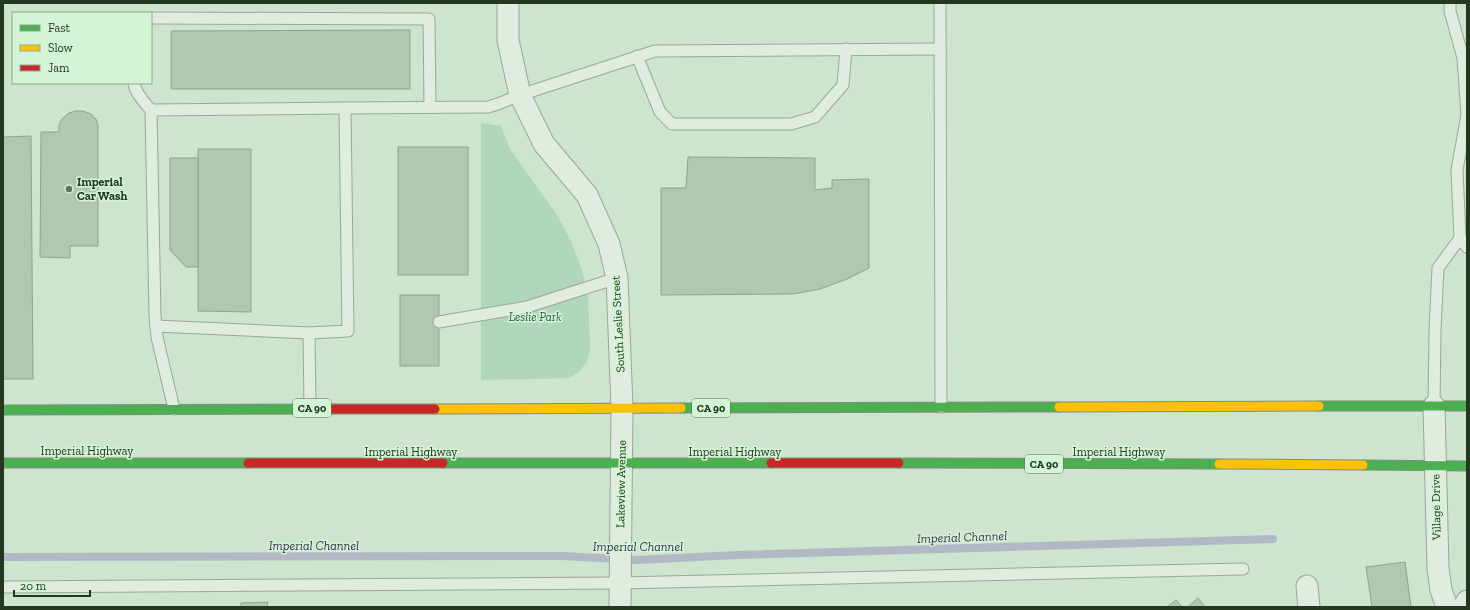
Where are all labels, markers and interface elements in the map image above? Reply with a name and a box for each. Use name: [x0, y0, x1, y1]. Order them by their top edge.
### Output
legend: [12, 12, 152, 84]
text: Fast: [48, 21, 71, 35]
text: Slow: [48, 41, 74, 55]
text: Jam: [48, 61, 70, 75]
place label: Imperial Car Wash: [77, 175, 128, 203]
marker: Imperial Car Wash: [64, 184, 74, 194]
street label: South Leslie Street: [608, 275, 628, 373]
park label: Leslie Park: [509, 310, 562, 324]
road number: CA 90: [293, 399, 331, 417]
road number: CA 90: [692, 399, 730, 417]
street label: Lakeview Avenue: [613, 439, 629, 528]
street label: Imperial Highway: [41, 444, 134, 458]
street label: Imperial Highway: [365, 445, 458, 459]
street label: Imperial Highway: [689, 445, 782, 459]
street label: Imperial Highway: [1073, 445, 1166, 459]
road number: CA 90: [1025, 455, 1063, 473]
street label: Village Drive: [1428, 473, 1444, 541]
water label: Imperial Channel: [917, 528, 1007, 546]
water label: Imperial Channel: [269, 538, 359, 553]
water label: Imperial Channel: [593, 539, 683, 554]
scale bar: [14, 572, 90, 598]
text: 20 m: [20, 579, 47, 593]

